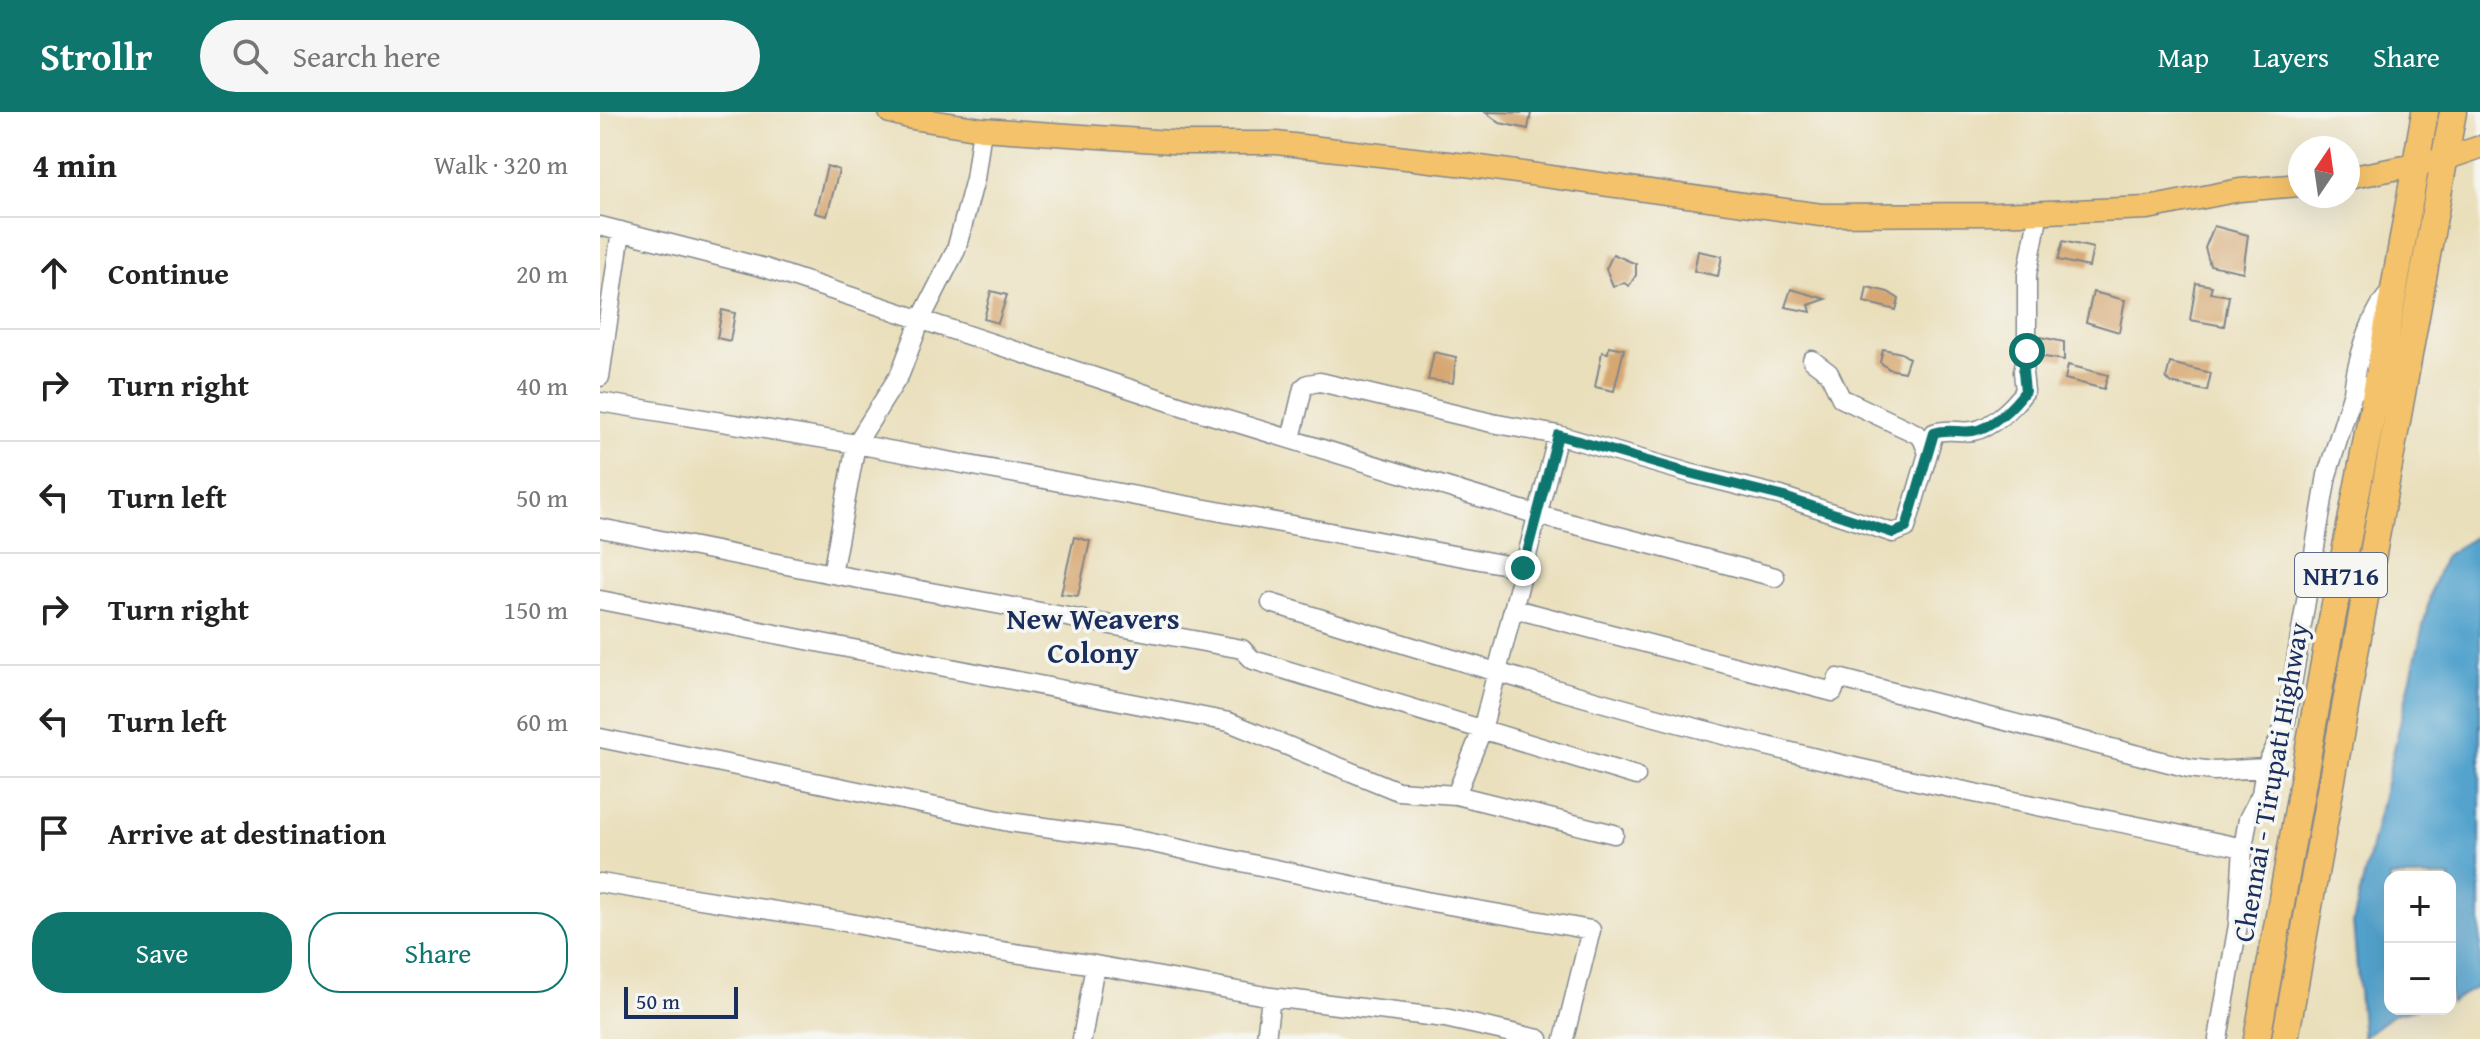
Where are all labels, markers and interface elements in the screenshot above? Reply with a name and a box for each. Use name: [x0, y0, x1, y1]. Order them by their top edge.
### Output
search box: [200, 20, 760, 92]
text: Strollr: [40, 28, 152, 84]
icon: search: [228, 34, 272, 78]
text: Search here: [292, 34, 441, 78]
text: Map: [2158, 36, 2209, 77]
text: Layers: [2253, 36, 2329, 77]
text: Share: [2373, 36, 2440, 77]
north arrow: [2288, 136, 2360, 208]
text: 4 min: [32, 140, 117, 189]
text: Walk · 320 m: [434, 145, 568, 184]
icon: ahead: [32, 251, 76, 295]
text: Continue: [108, 251, 229, 295]
text: 20 m: [516, 254, 568, 293]
route start: [2009, 333, 2045, 369]
icon: right: [32, 363, 76, 407]
text: Turn right: [108, 363, 249, 407]
text: 40 m: [516, 366, 568, 405]
icon: left: [32, 475, 76, 519]
text: Turn left: [108, 475, 227, 519]
text: 50 m: [516, 478, 568, 517]
route end: [1505, 550, 1541, 586]
road number: NH716: [2295, 553, 2387, 597]
icon: right: [32, 587, 76, 631]
text: Turn right: [108, 587, 249, 631]
text: 150 m: [503, 590, 568, 629]
district label: New Weavers Colony: [1006, 596, 1180, 674]
street label: Chennai - Tirupati Highway: [2222, 619, 2318, 945]
icon: left: [32, 699, 76, 743]
text: Turn left: [108, 699, 227, 743]
text: 60 m: [516, 702, 568, 741]
icon: arrive: [32, 811, 76, 855]
text: Arrive at destination: [108, 811, 386, 855]
map controls: [2384, 871, 2456, 1015]
button: +: [2384, 871, 2456, 943]
button: Save: [32, 912, 292, 993]
button: Share: [308, 912, 568, 993]
button: −: [2384, 943, 2456, 1015]
scale bar: [624, 983, 738, 1019]
text: 50 m: [636, 985, 680, 1017]

